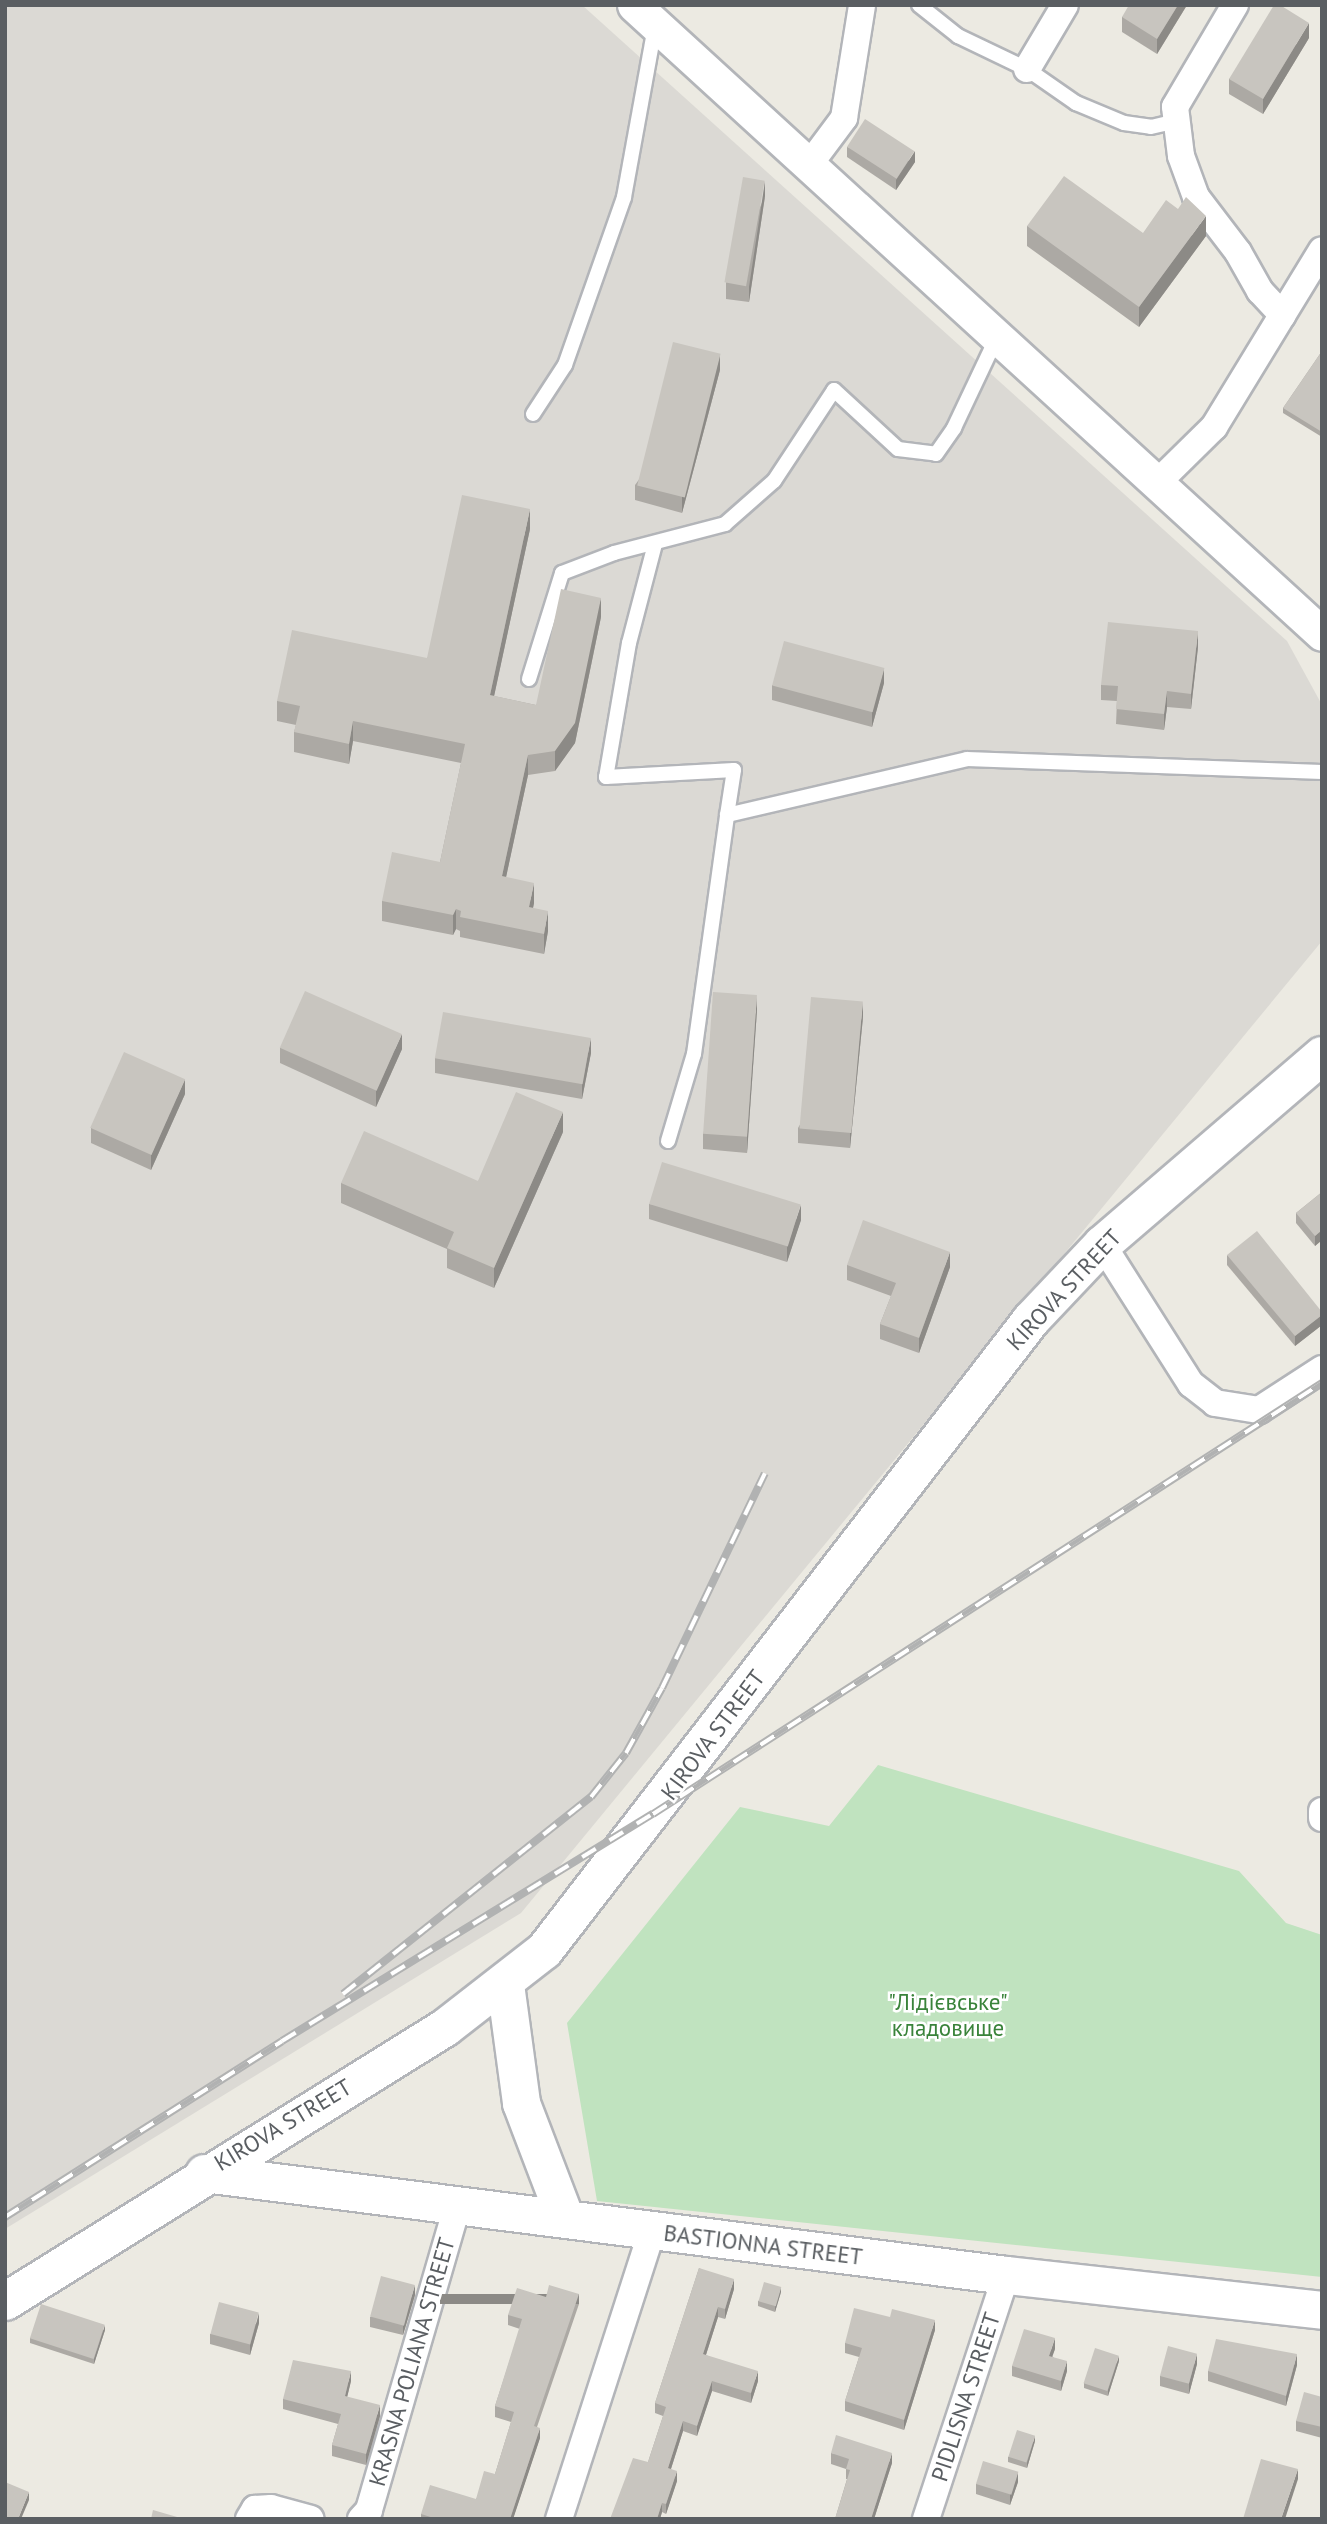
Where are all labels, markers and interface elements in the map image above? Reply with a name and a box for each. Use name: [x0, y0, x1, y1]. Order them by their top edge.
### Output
street label: KIROVA STREET: [1001, 1223, 1127, 1357]
street label: KIROVA STREET: [655, 1664, 771, 1806]
park label: "Лідієвське" кладовище: [888, 1988, 1008, 2042]
street label: KIROVA STREET: [209, 2073, 357, 2177]
street label: BASTIONNA STREET: [662, 2219, 864, 2271]
street label: KRASNA POLIANA STREET: [363, 2234, 461, 2490]
street label: PIDLISNA STREET: [926, 2309, 1006, 2485]

